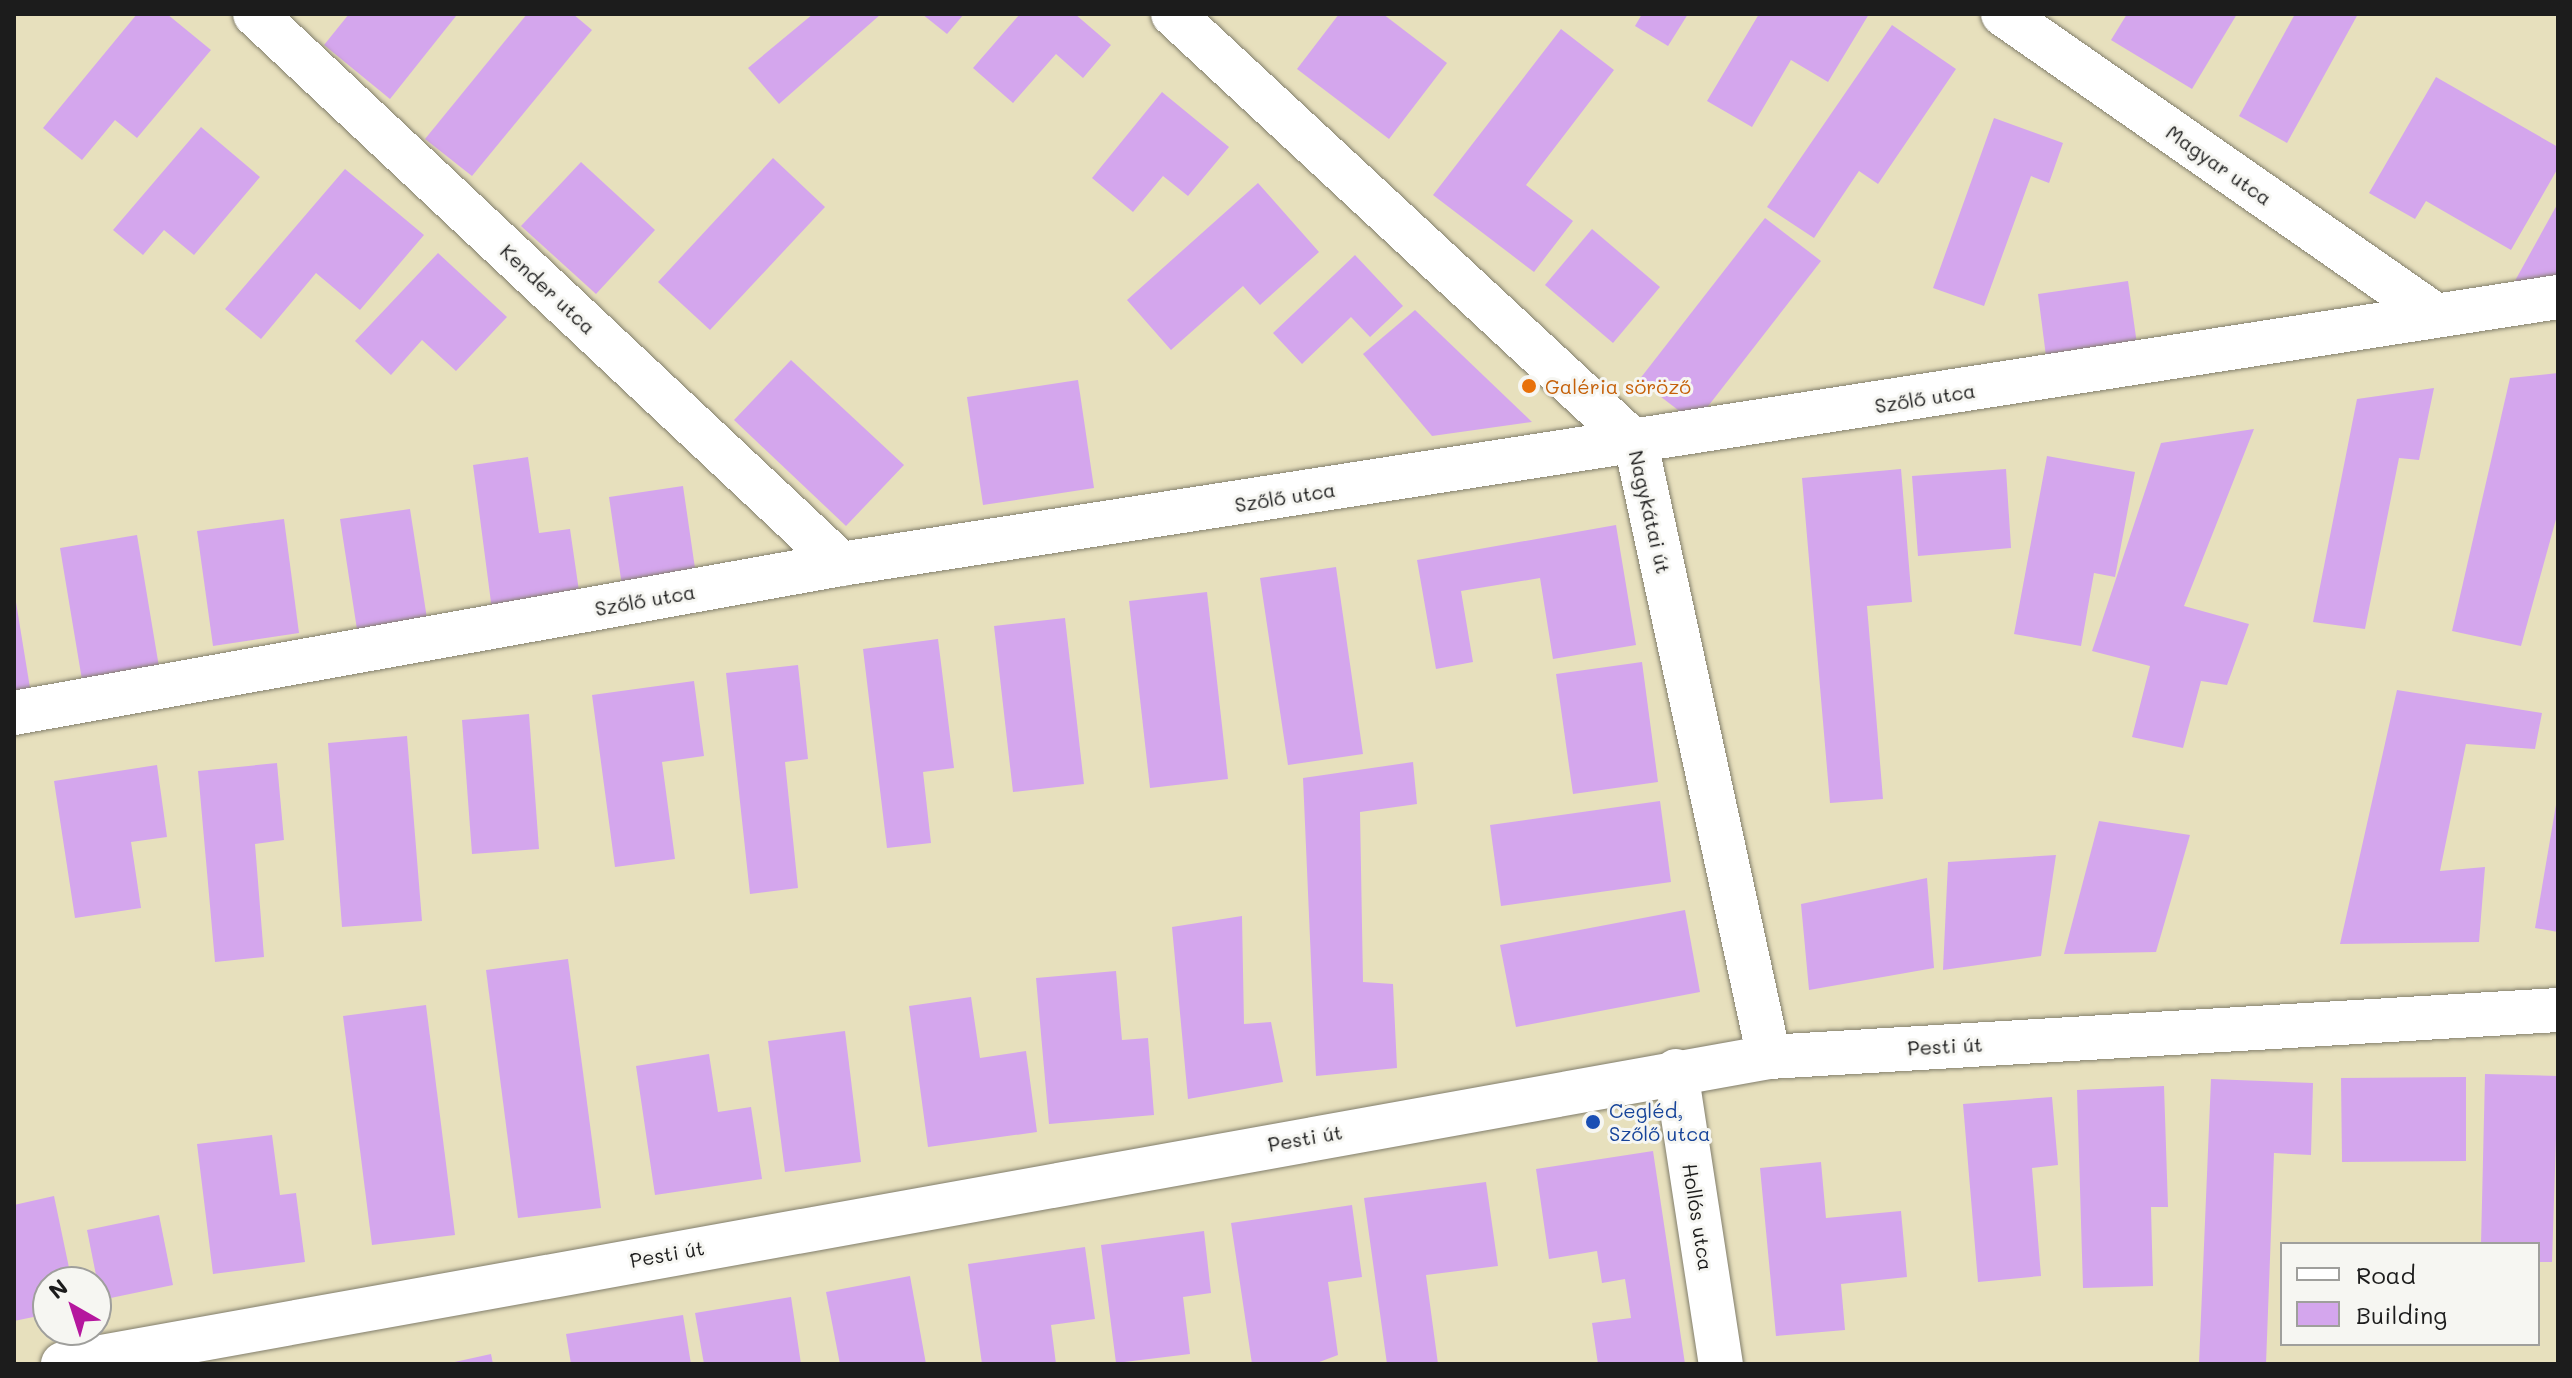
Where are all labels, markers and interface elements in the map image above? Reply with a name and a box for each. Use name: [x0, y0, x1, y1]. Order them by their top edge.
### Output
street label: Magyar utca: [2162, 120, 2276, 210]
street label: Kender utca: [496, 239, 600, 339]
place label: Galéria söröző: [1545, 374, 1691, 398]
marker: Galéria söröző: [1520, 377, 1538, 395]
street label: Szőlő utca: [1873, 378, 1977, 418]
street label: Nagykátai út: [1624, 448, 1676, 576]
street label: Szőlő utca: [1233, 477, 1337, 517]
street label: Szőlő utca: [593, 579, 697, 621]
street label: Pesti út: [1907, 1032, 1983, 1060]
place label: Cegléd, Szőlő utca: [1609, 1098, 1710, 1145]
marker: Cegléd, Szőlő utca: [1584, 1113, 1602, 1131]
street label: Pesti út: [1266, 1120, 1344, 1156]
street label: Hollós utca: [1678, 1162, 1718, 1272]
street label: Pesti út: [628, 1236, 706, 1272]
legend: [2280, 1242, 2540, 1346]
text: Road: [2356, 1259, 2416, 1290]
north arrow: [32, 1266, 112, 1346]
text: N: [42, 1272, 73, 1305]
text: Building: [2356, 1299, 2447, 1330]

